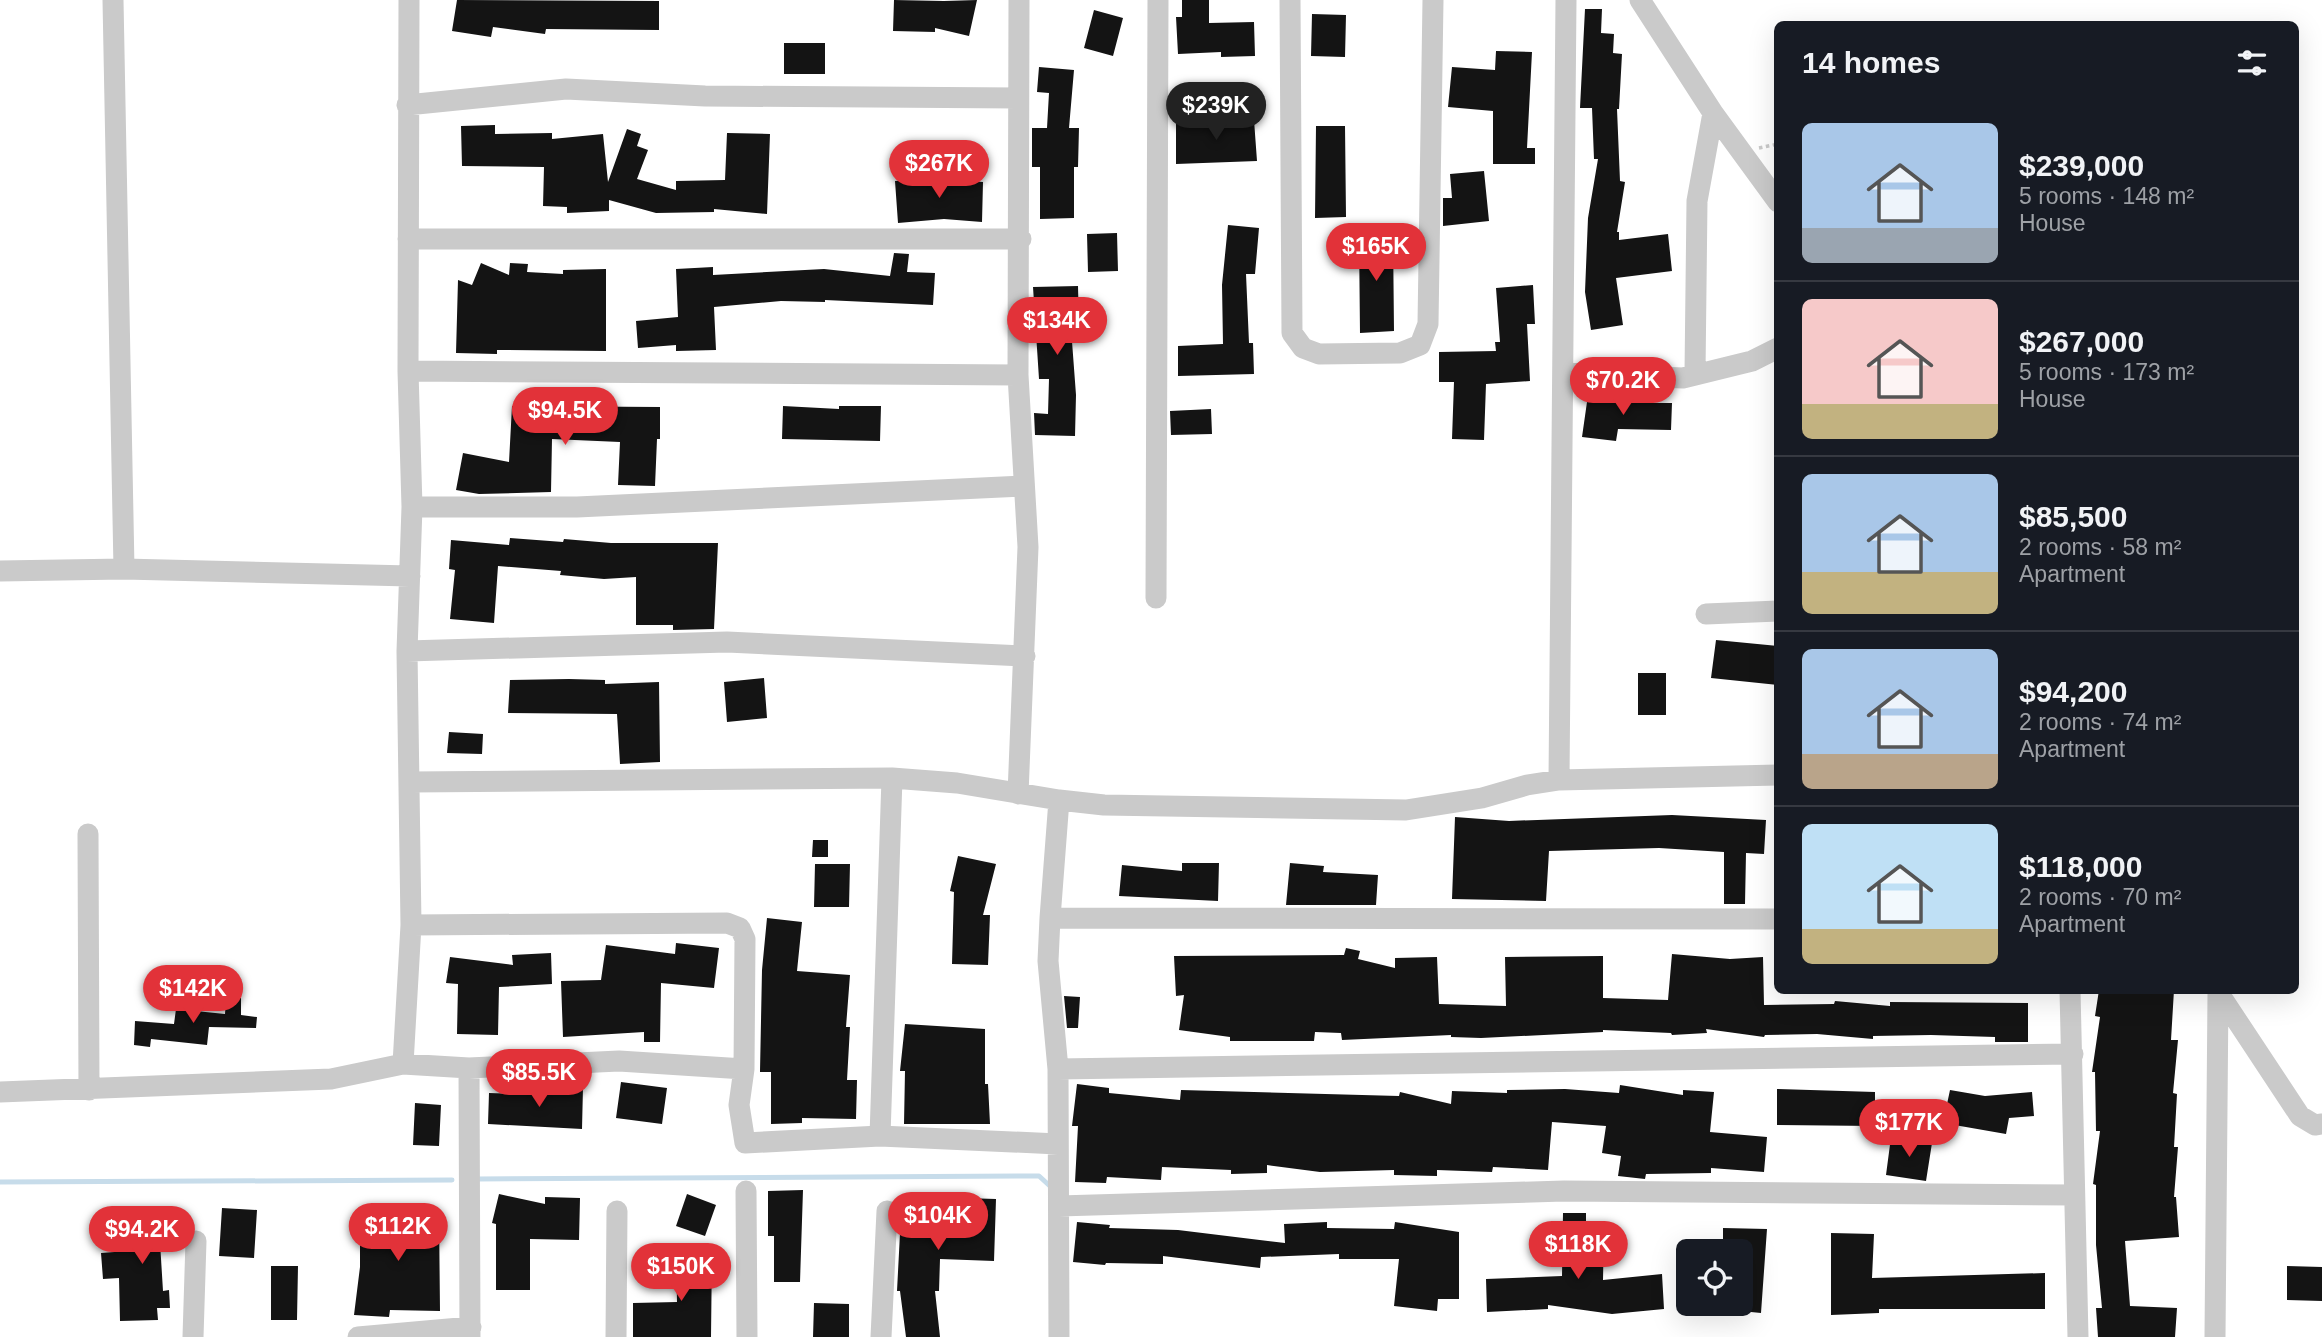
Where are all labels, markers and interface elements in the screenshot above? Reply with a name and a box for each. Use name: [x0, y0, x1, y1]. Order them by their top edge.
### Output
icon: filters: [2233, 44, 2271, 82]
text: 14 homes: [1802, 46, 1940, 79]
pin: $239K: [1167, 82, 1265, 142]
text: $239K: [1182, 92, 1250, 118]
pin: $267K: [890, 140, 988, 200]
text: $239,000: [2019, 149, 2144, 182]
text: $267K: [905, 150, 973, 176]
icon: home: [1858, 151, 1942, 235]
text: 5 rooms · 148 m²: [2019, 183, 2194, 209]
text: House: [2019, 210, 2085, 236]
pin: $165K: [1327, 224, 1425, 283]
text: $165K: [1342, 233, 1410, 259]
pin: $134K: [1008, 298, 1106, 357]
text: $134K: [1023, 307, 1091, 333]
text: $267,000: [2019, 325, 2144, 358]
icon: home: [1858, 327, 1942, 411]
pin: $70.2K: [1566, 358, 1680, 417]
text: 5 rooms · 173 m²: [2019, 359, 2194, 385]
text: $70.2K: [1586, 367, 1660, 393]
text: House: [2019, 386, 2085, 412]
pin: $94.5K: [508, 388, 622, 447]
text: $94.5K: [528, 397, 602, 423]
text: $85,500: [2019, 500, 2127, 533]
icon: home: [1858, 502, 1942, 586]
text: 2 rooms · 58 m²: [2019, 534, 2181, 560]
text: Apartment: [2019, 561, 2125, 587]
text: $94,200: [2019, 675, 2127, 708]
icon: home: [1858, 677, 1942, 761]
text: 2 rooms · 74 m²: [2019, 709, 2181, 735]
text: Apartment: [2019, 736, 2125, 762]
text: $118,000: [2019, 850, 2142, 883]
icon: home: [1858, 852, 1942, 936]
text: 2 rooms · 70 m²: [2019, 884, 2181, 910]
text: Apartment: [2019, 911, 2125, 937]
pin: $142K: [144, 965, 242, 1025]
text: $142K: [159, 975, 227, 1001]
pin: $85.5K: [482, 1050, 596, 1109]
text: $85.5K: [502, 1059, 576, 1085]
pin: $177K: [1860, 1100, 1958, 1159]
text: $177K: [1875, 1109, 1943, 1135]
pin: $104K: [889, 1192, 987, 1252]
text: $104K: [904, 1202, 972, 1228]
pin: $112K: [349, 1204, 447, 1263]
pin: $94.2K: [85, 1206, 199, 1266]
text: $112K: [365, 1213, 431, 1239]
text: $94.2K: [105, 1216, 179, 1242]
pin: $118K: [1529, 1222, 1627, 1281]
text: $118K: [1545, 1231, 1611, 1257]
map controls: [1676, 1239, 1753, 1316]
button: locate: [1676, 1239, 1753, 1316]
pin: $150K: [632, 1244, 730, 1303]
text: $150K: [647, 1253, 715, 1279]

